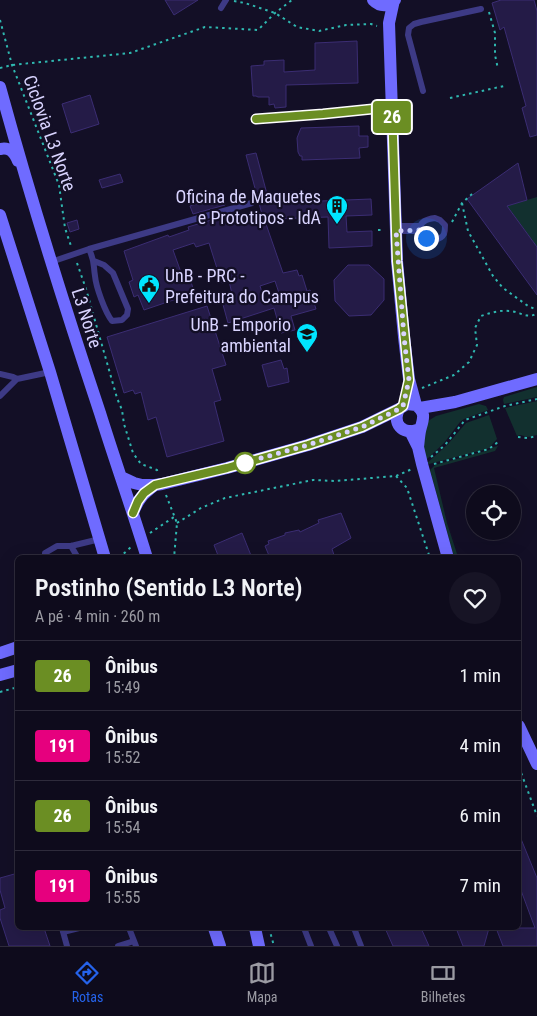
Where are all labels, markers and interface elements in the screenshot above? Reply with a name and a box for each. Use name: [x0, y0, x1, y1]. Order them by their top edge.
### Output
street label: Ciclovia L3 Norte: [19, 72, 81, 194]
line badge: 26: [370, 101, 414, 133]
text: 26: [383, 106, 401, 127]
place label: Oficina de Maquetes e Prototipos - IdA: [176, 186, 322, 228]
building icon: Oficina de Maquetes e Prototipos - IdA: [325, 194, 349, 225]
your location: [414, 226, 439, 251]
place label: UnB - PRC - Prefeitura do Campus: [165, 265, 319, 307]
public building icon: UnB - PRC - Prefeitura do Campus: [137, 273, 161, 304]
street label: L3 Norte: [68, 286, 106, 350]
place label: UnB - Emporio ambiental: [191, 314, 291, 356]
school or university icon: UnB - Emporio ambiental: [295, 322, 319, 353]
unlabelled marker: [234, 452, 256, 474]
map controls: [466, 485, 521, 540]
button: locate: [466, 485, 521, 540]
button: heart: [449, 572, 501, 624]
text: Postinho (Sentido L3 Norte): [35, 574, 303, 602]
text: A pé · 4 min · 260 m: [35, 607, 160, 626]
text: Ônibus: [105, 655, 158, 678]
text: 1 min: [459, 664, 501, 687]
text: 26: [53, 665, 72, 686]
text: 15:49: [105, 678, 140, 697]
text: Ônibus: [105, 725, 158, 748]
text: 4 min: [459, 734, 501, 757]
text: 191: [49, 735, 76, 756]
text: 15:52: [105, 748, 140, 767]
text: Ônibus: [105, 795, 158, 818]
text: 6 min: [459, 804, 501, 827]
text: 26: [53, 805, 72, 826]
text: 15:54: [105, 818, 140, 837]
text: Ônibus: [105, 865, 158, 888]
text: 7 min: [459, 874, 501, 897]
text: 191: [49, 875, 76, 896]
text: 15:55: [105, 888, 140, 907]
tab: Rotas: [72, 959, 103, 1005]
tab: Mapa: [247, 959, 278, 1005]
tab: Bilhetes: [421, 959, 465, 1005]

